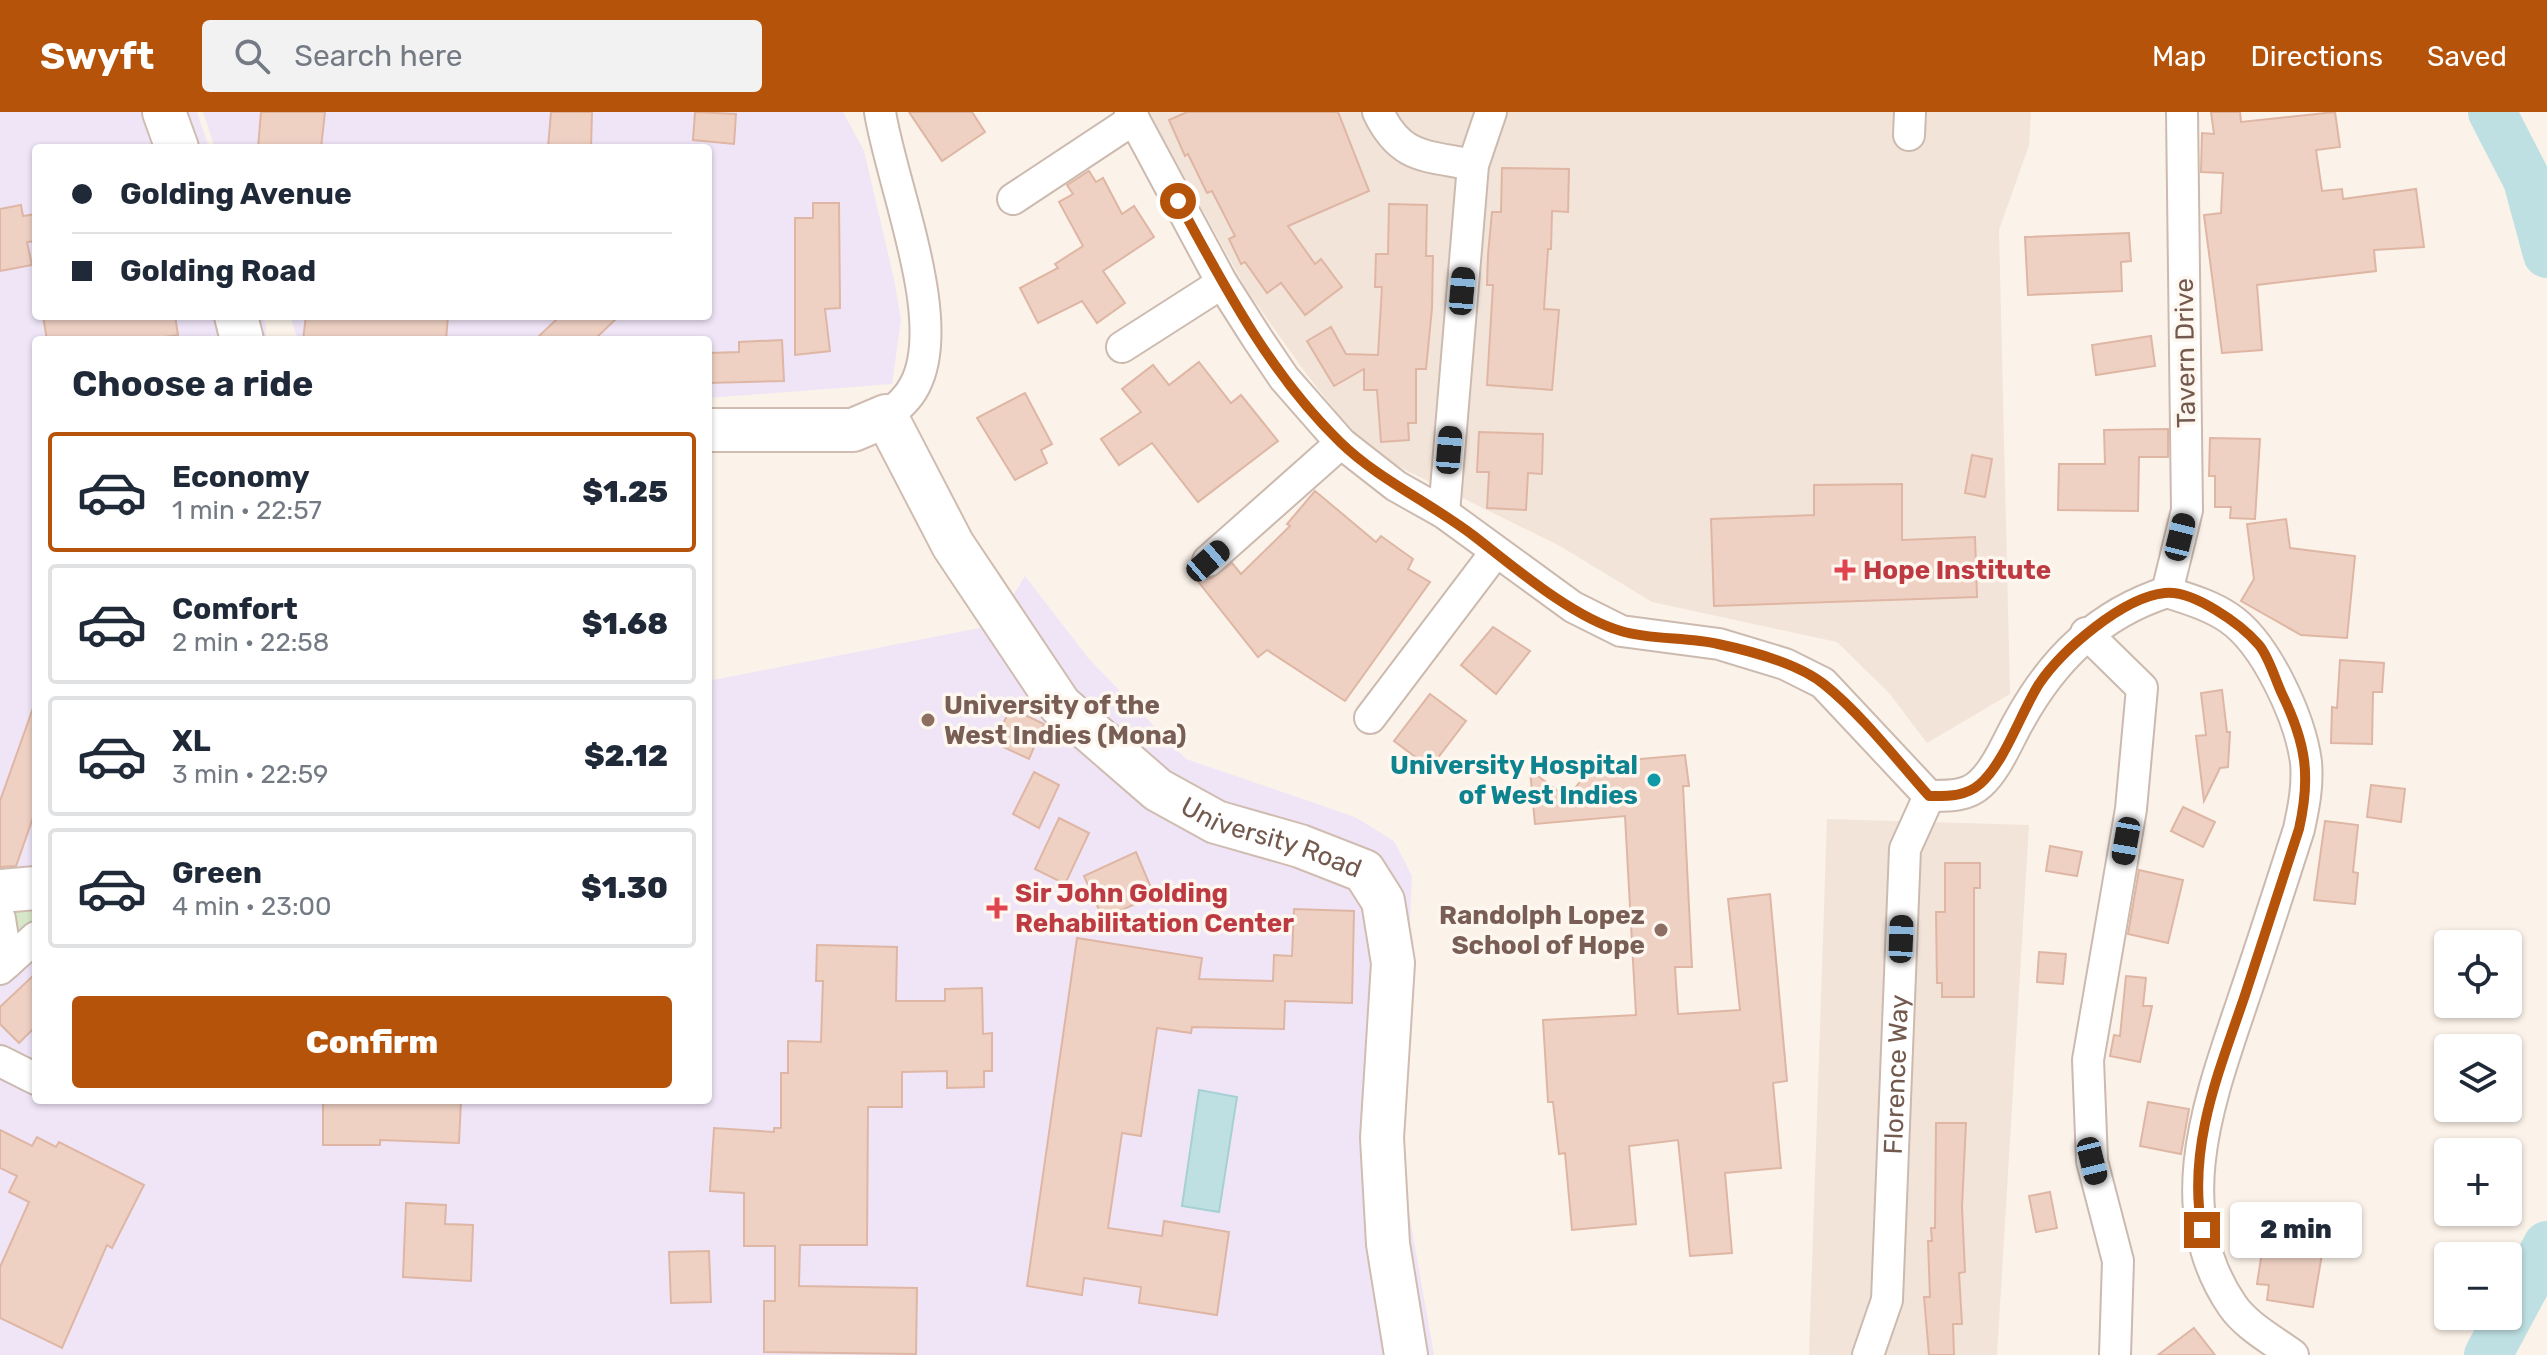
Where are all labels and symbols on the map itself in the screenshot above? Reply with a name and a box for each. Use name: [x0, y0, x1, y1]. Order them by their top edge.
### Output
route start: [1160, 183, 1196, 219]
car: [1448, 266, 1476, 316]
street label: Tavern Drive: [2169, 278, 2202, 428]
car: [1435, 425, 1463, 475]
car: [2163, 511, 2197, 563]
car: [1182, 536, 1234, 586]
place label: Hope Institute: [1863, 555, 2051, 586]
marker: Hope Institute: [1834, 559, 1856, 581]
place label: University of the West Indies (Mona): [944, 690, 1186, 751]
marker: University of the West Indies (Mona): [919, 711, 937, 729]
place label: University Hospital of West Indies: [1390, 750, 1638, 811]
marker: University Hospital of West Indies: [1645, 771, 1663, 789]
street label: University Road: [1175, 791, 1366, 885]
car: [2110, 815, 2142, 867]
place label: Sir John Golding Rehabilitation Center: [1015, 878, 1294, 939]
marker: Sir John Golding Rehabilitation Center: [986, 897, 1008, 919]
place label: Randolph Lopez School of Hope: [1439, 900, 1645, 961]
car: [1888, 915, 1914, 963]
marker: Randolph Lopez School of Hope: [1652, 921, 1670, 939]
street label: Florence Way: [1878, 994, 1915, 1155]
car: [2075, 1135, 2109, 1187]
callout: 2 min: [2230, 1202, 2362, 1258]
route end: [2184, 1212, 2220, 1248]

